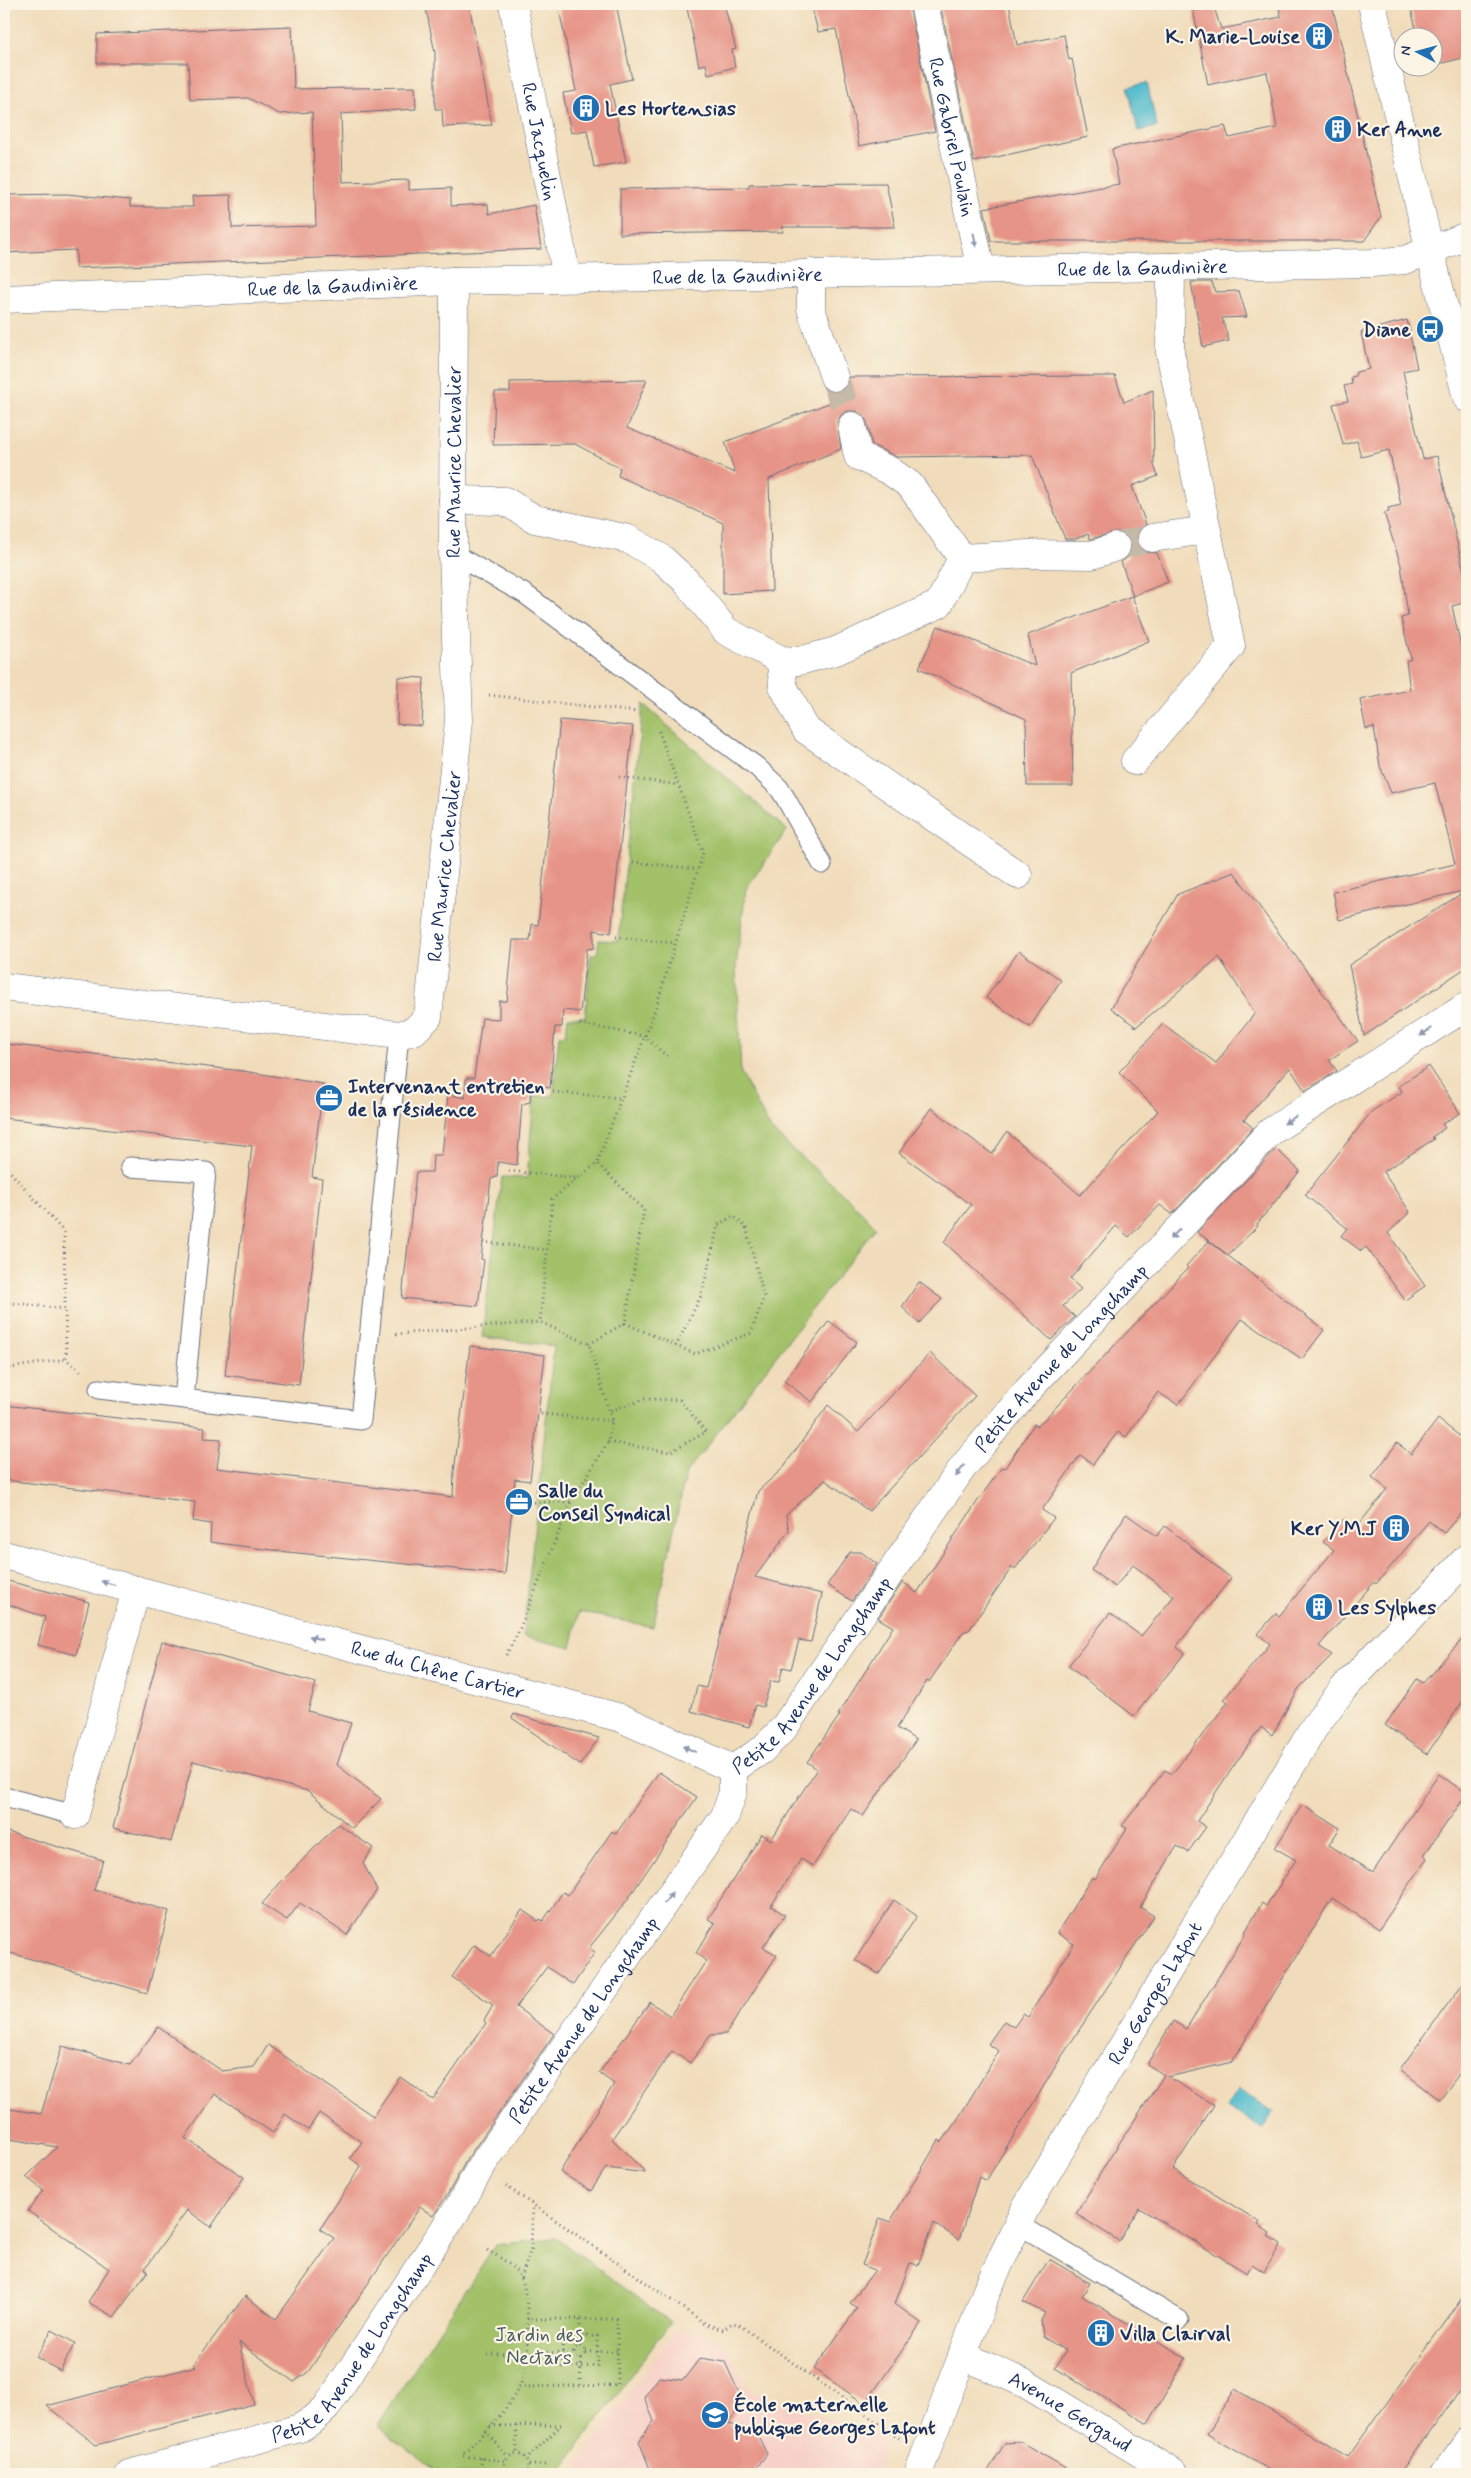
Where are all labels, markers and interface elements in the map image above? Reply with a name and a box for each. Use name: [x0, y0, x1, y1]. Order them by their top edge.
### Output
building icon: K. Marie-Louise: [1304, 21, 1334, 51]
place label: K. Marie-Louise: [1166, 24, 1300, 51]
north arrow: [1394, 28, 1444, 78]
text: N: [1397, 45, 1416, 56]
street label: Rue Gabriel Poulain: [921, 55, 981, 219]
street label: Rue Jacquelin: [514, 80, 563, 203]
building icon: Les Hortensias: [571, 93, 601, 123]
place label: Les Hortensias: [605, 96, 736, 123]
building icon: Ker Anne: [1323, 114, 1353, 144]
place label: Ker Anne: [1357, 117, 1442, 144]
one-way arrow: [971, 232, 979, 248]
street label: Rue de la Gaudinière: [1057, 254, 1228, 284]
street label: Rue de la Gaudinière: [652, 262, 823, 292]
street label: Rue de la Gaudinière: [247, 270, 419, 304]
bus stop icon: Diane: [1415, 314, 1445, 344]
place label: Diane: [1362, 317, 1412, 344]
street label: Rue Maurice Chevalier: [441, 366, 469, 558]
street label: Rue Maurice Chevalier: [422, 769, 469, 963]
one-way arrow: [1420, 1027, 1433, 1037]
place label: Intervenant entretien de la résidence: [348, 1074, 545, 1124]
office icon: Intervenant entretien de la résidence: [314, 1083, 344, 1113]
one-way arrow: [1283, 1115, 1296, 1125]
one-way arrow: [1169, 1228, 1181, 1240]
street label: Petite Avenue de Longchamp: [969, 1258, 1155, 1459]
one-way arrow: [955, 1464, 965, 1478]
place label: Salle du Conseil Syndical: [538, 1478, 671, 1528]
office icon: Salle du Conseil Syndical: [504, 1487, 534, 1517]
building icon: Ker Y.M.J: [1381, 1513, 1411, 1543]
place label: Ker Y.M.J: [1291, 1516, 1377, 1543]
street label: Petite Avenue de Longchamp: [727, 1572, 899, 1781]
one-way arrow: [101, 1578, 116, 1586]
building icon: Les Sylphes: [1304, 1592, 1334, 1622]
place label: Les Sylphes: [1338, 1595, 1436, 1622]
one-way arrow: [308, 1633, 323, 1641]
street label: Rue du Chêne Cartier: [348, 1635, 528, 1707]
one-way arrow: [682, 1745, 696, 1753]
one-way arrow: [663, 1891, 673, 1905]
street label: Petite Avenue de Longchamp: [503, 1912, 666, 2129]
street label: Rue Georges Lafont: [1102, 1917, 1209, 2070]
street label: Petite Avenue de Longchamp: [269, 2248, 440, 2450]
building icon: Villa Clairval: [1086, 2318, 1116, 2348]
place label: Villa Clairval: [1120, 2321, 1231, 2348]
park label: Jardin des Nectars: [495, 2322, 583, 2372]
street label: Avenue Gergaud: [1004, 2366, 1136, 2459]
place label: École maternelle publique Georges Lafont: [734, 2391, 936, 2444]
school or university icon: École maternelle publique Georges Lafont: [700, 2400, 730, 2430]

